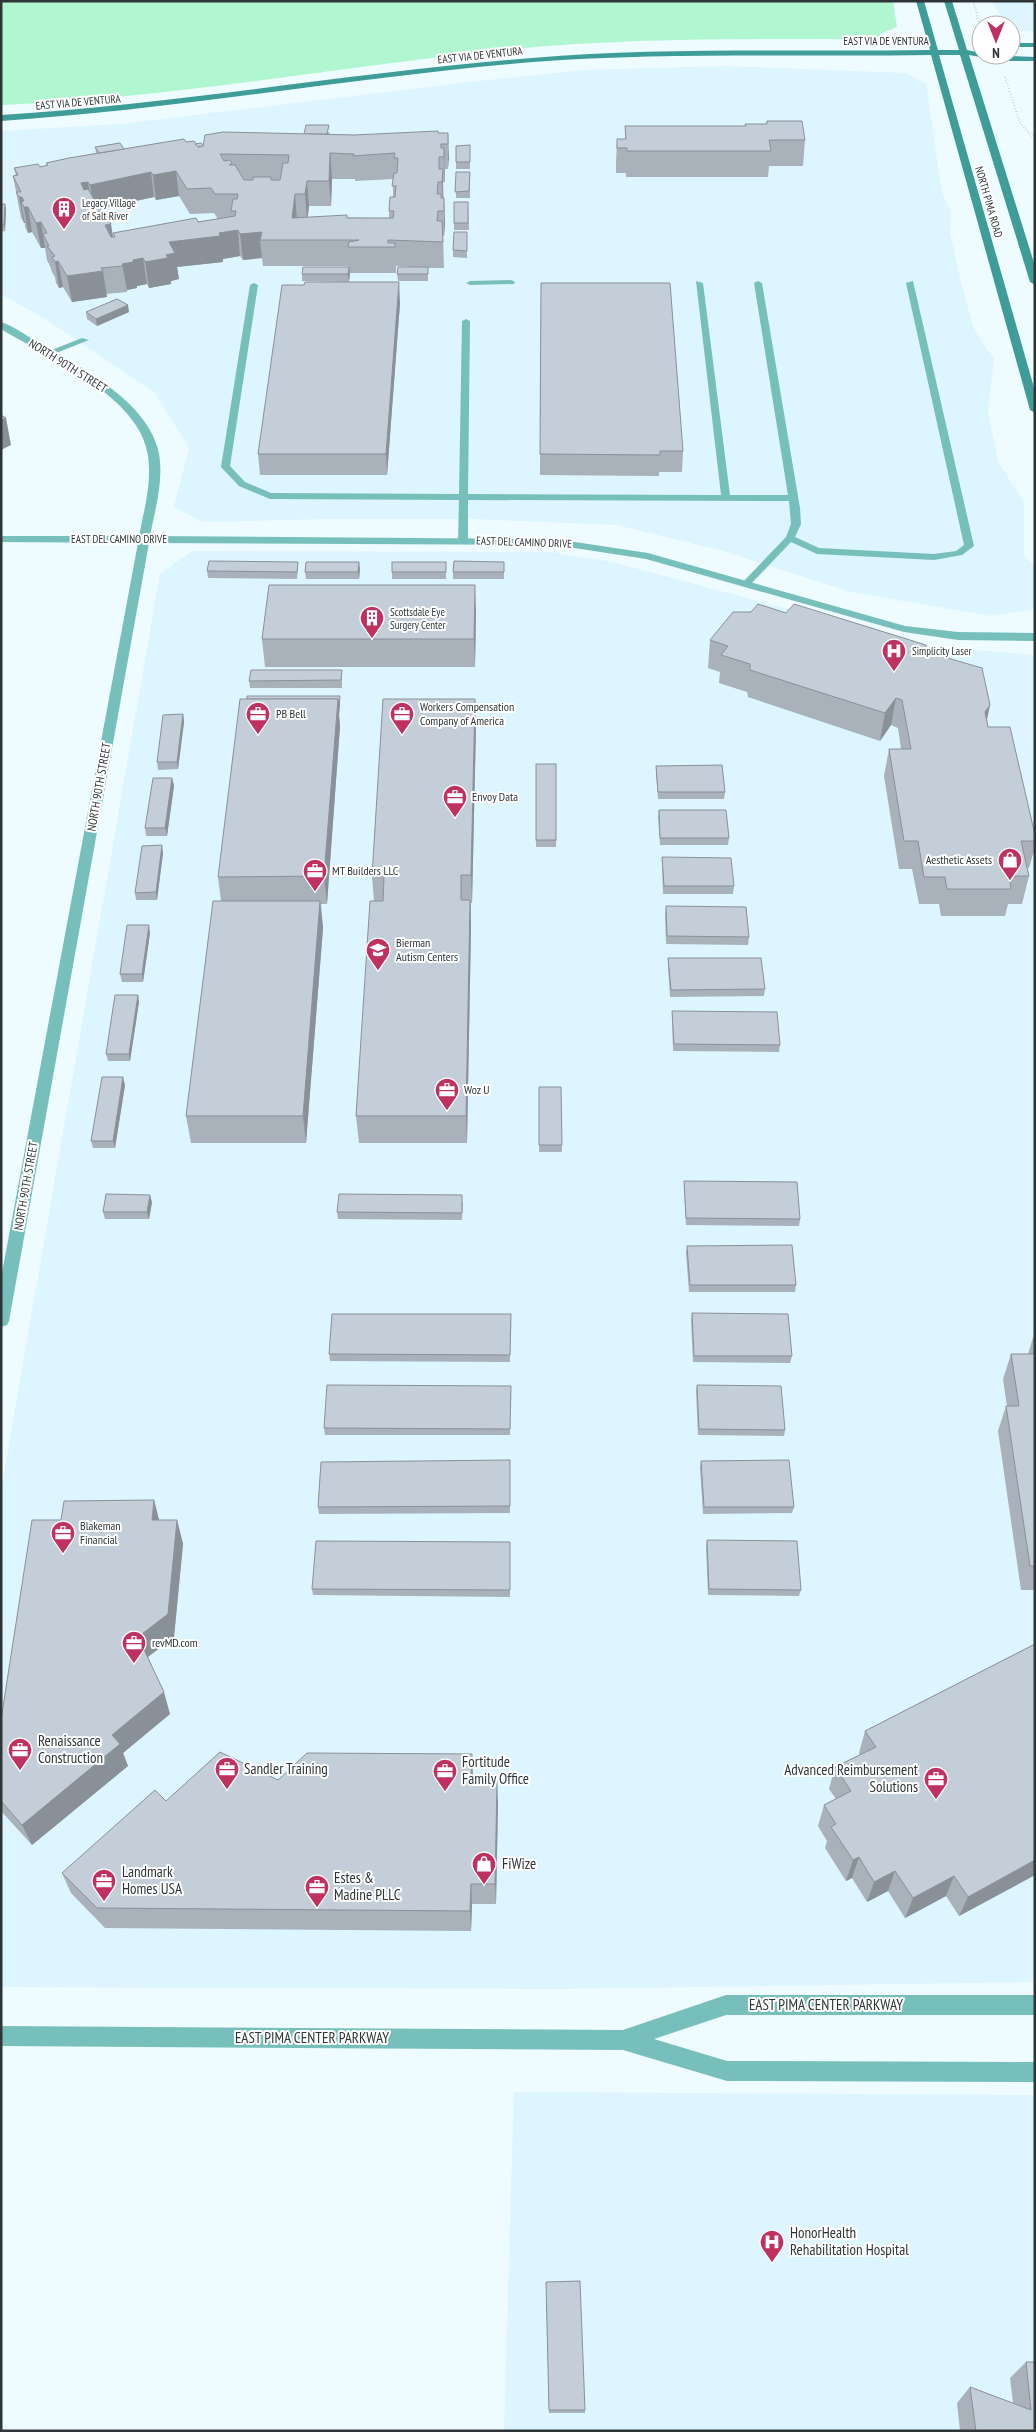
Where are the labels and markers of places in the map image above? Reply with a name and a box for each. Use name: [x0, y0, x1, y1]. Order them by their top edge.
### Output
building icon: Legacy Village of Salt River: [51, 196, 77, 230]
place label: Legacy Village of Salt River: [82, 196, 136, 223]
building icon: Scottsdale Eye Surgery Center: [359, 605, 385, 639]
place label: Scottsdale Eye Surgery Center: [390, 605, 446, 632]
hospital icon: Simplicity Laser: [881, 638, 907, 672]
place label: Simplicity Laser: [912, 644, 972, 658]
place label: Workers Compensation Company of America: [420, 699, 514, 728]
office icon: PB Bell: [245, 701, 271, 735]
office icon: Workers Compensation Company of America: [389, 701, 415, 735]
place label: PB Bell: [276, 706, 306, 721]
office icon: Envoy Data: [442, 784, 468, 818]
place label: Envoy Data: [472, 789, 518, 804]
shop icon: Aesthetic Assets: [997, 847, 1023, 881]
place label: Aesthetic Assets: [926, 852, 992, 867]
office icon: MT Builders LLC: [302, 858, 328, 892]
place label: MT Builders LLC: [332, 863, 399, 878]
place label: Bierman Autism Centers: [396, 935, 458, 964]
school or university icon: Bierman Autism Centers: [365, 937, 391, 971]
office icon: Woz U: [434, 1077, 460, 1111]
place label: Woz U: [464, 1082, 490, 1097]
place label: Blakeman Financial: [80, 1518, 121, 1547]
office icon: Blakeman Financial: [50, 1520, 76, 1554]
office icon: revMD.com: [121, 1630, 147, 1664]
place label: revMD.com: [152, 1635, 198, 1650]
place label: Renaissance Construction: [38, 1731, 103, 1767]
office icon: Renaissance Construction: [7, 1737, 33, 1771]
place label: Fortitude Family Office: [462, 1752, 529, 1788]
office icon: Sandler Training: [214, 1756, 240, 1790]
office icon: Fortitude Family Office: [432, 1758, 458, 1792]
place label: Sandler Training: [244, 1759, 328, 1778]
place label: Advanced Reimbursement Solutions: [784, 1760, 918, 1796]
office icon: Advanced Reimbursement Solutions: [923, 1766, 949, 1800]
shop icon: FiWize: [471, 1851, 497, 1885]
place label: FiWize: [502, 1854, 536, 1873]
place label: Landmark Homes USA: [122, 1862, 183, 1898]
office icon: Landmark Homes USA: [91, 1868, 117, 1902]
place label: Estes & Madine PLLC: [334, 1868, 401, 1904]
office icon: Estes & Madine PLLC: [304, 1874, 330, 1908]
place label: HonorHealth Rehabilitation Hospital: [790, 2223, 909, 2259]
hospital icon: HonorHealth Rehabilitation Hospital: [759, 2229, 785, 2263]

